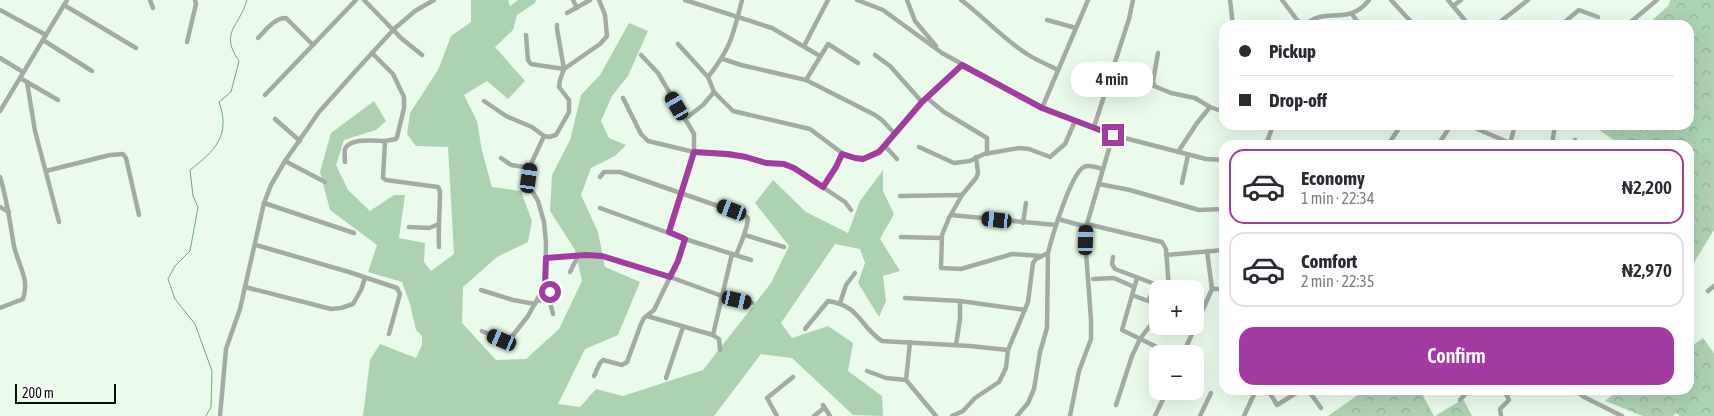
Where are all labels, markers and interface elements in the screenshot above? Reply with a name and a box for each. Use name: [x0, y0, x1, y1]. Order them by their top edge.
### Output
text: Pickup: [1269, 40, 1316, 62]
callout: 4 min: [1072, 62, 1154, 98]
text: 4 min: [1096, 70, 1128, 88]
car: [663, 89, 690, 123]
text: Drop-off: [1269, 89, 1327, 111]
route end: [1102, 124, 1124, 146]
car: [519, 162, 538, 194]
icon: car: [1241, 164, 1286, 209]
text: Economy: [1301, 167, 1365, 189]
text: ₦2,200: [1622, 176, 1672, 198]
text: 1 min · 22:34: [1301, 189, 1374, 207]
car: [715, 198, 748, 222]
car: [981, 211, 1012, 229]
car: [1077, 225, 1094, 255]
icon: car: [1241, 247, 1286, 292]
text: Comfort: [1301, 250, 1357, 272]
text: ₦2,970: [1622, 259, 1672, 281]
text: 2 min · 22:35: [1301, 272, 1374, 290]
map controls: [1149, 280, 1204, 400]
button: +: [1149, 280, 1204, 335]
route start: [539, 281, 561, 303]
car: [720, 289, 753, 311]
car: [485, 327, 518, 353]
button: Confirm: [1239, 327, 1674, 385]
button: −: [1149, 345, 1204, 400]
scale bar: [15, 381, 116, 404]
text: 200 m: [22, 385, 54, 401]

